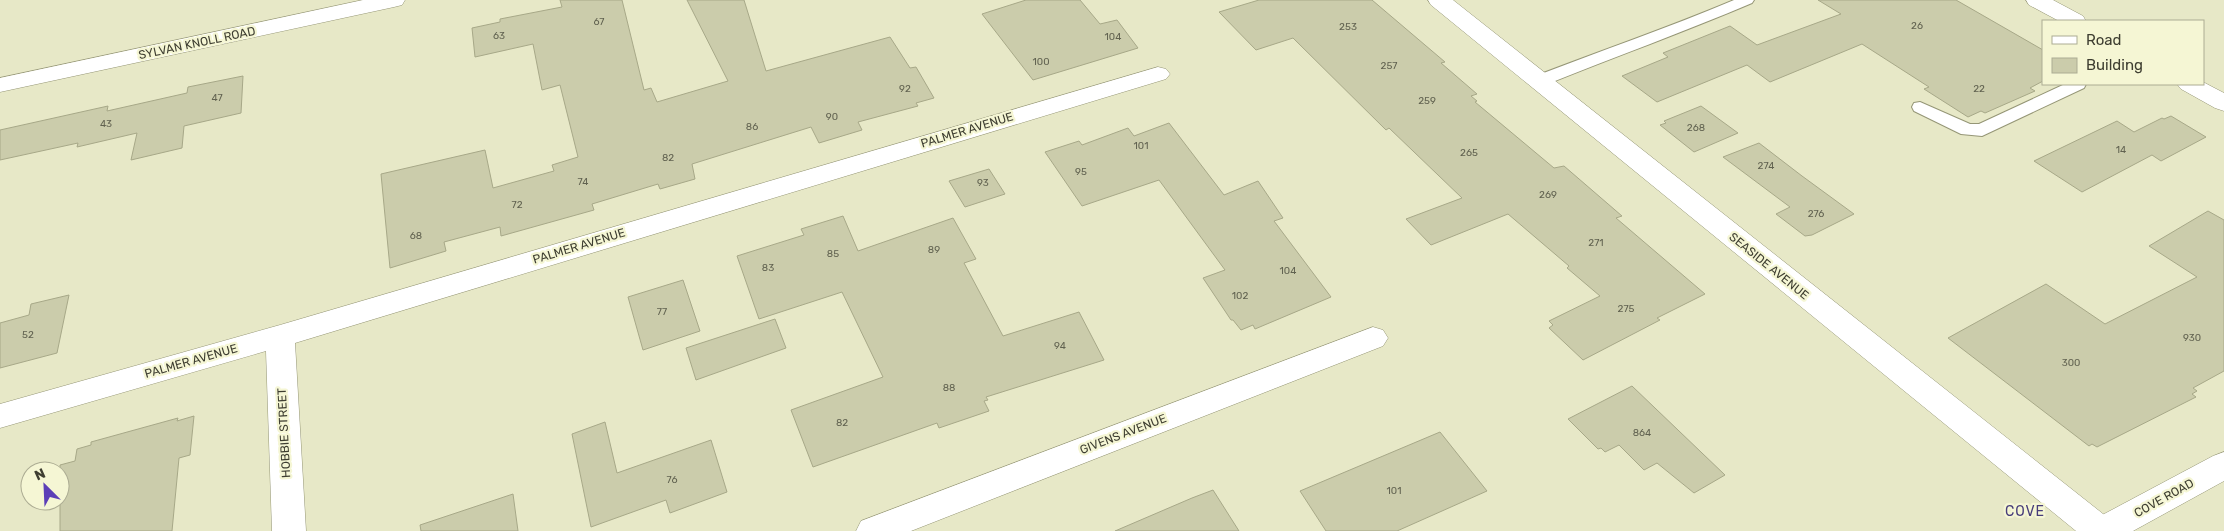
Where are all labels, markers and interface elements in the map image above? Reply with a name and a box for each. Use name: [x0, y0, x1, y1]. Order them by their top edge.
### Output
house number: 67: [594, 16, 604, 28]
house number: 26: [1911, 20, 1923, 32]
legend: [2042, 20, 2204, 85]
house number: 253: [1339, 21, 1357, 33]
street label: SYLVAN KNOLL ROAD: [137, 24, 257, 62]
house number: 63: [493, 30, 505, 42]
house number: 104: [1105, 31, 1121, 43]
text: Road: [2086, 31, 2122, 49]
house number: 100: [1033, 56, 1049, 68]
text: Building: [2086, 56, 2143, 74]
house number: 257: [1381, 60, 1397, 72]
house number: 92: [899, 83, 911, 95]
house number: 22: [1973, 83, 1985, 95]
house number: 47: [211, 92, 223, 104]
house number: 259: [1418, 95, 1436, 107]
street label: PALMER AVENUE: [919, 109, 1015, 151]
house number: 90: [826, 111, 838, 123]
house number: 43: [100, 118, 112, 130]
house number: 86: [746, 121, 758, 133]
house number: 268: [1687, 122, 1705, 134]
house number: 101: [1134, 140, 1148, 152]
house number: 14: [2116, 144, 2126, 156]
house number: 265: [1460, 147, 1478, 159]
house number: 82: [662, 152, 674, 164]
house number: 274: [1758, 160, 1774, 172]
house number: 95: [1075, 166, 1087, 178]
house number: 74: [578, 176, 589, 188]
house number: 93: [977, 177, 989, 189]
house number: 269: [1539, 189, 1557, 201]
house number: 72: [512, 199, 523, 211]
house number: 276: [1808, 208, 1824, 220]
street label: PALMER AVENUE: [531, 225, 627, 267]
house number: 68: [410, 230, 422, 242]
street label: SEASIDE AVENUE: [1726, 230, 1812, 302]
house number: 271: [1588, 237, 1604, 249]
house number: 89: [928, 244, 940, 256]
house number: 85: [827, 248, 839, 260]
house number: 83: [762, 262, 774, 274]
house number: 104: [1280, 265, 1296, 277]
house number: 102: [1232, 290, 1248, 302]
house number: 275: [1618, 303, 1635, 315]
house number: 77: [657, 306, 667, 318]
house number: 52: [22, 329, 34, 341]
house number: 930: [2183, 332, 2201, 344]
house number: 94: [1054, 340, 1066, 352]
street label: PALMER AVENUE: [143, 341, 239, 381]
house number: 300: [2062, 357, 2080, 369]
house number: 88: [943, 382, 955, 394]
street label: HOBBIE STREET: [275, 388, 293, 478]
street label: GIVENS AVENUE: [1078, 411, 1168, 457]
house number: 82: [836, 417, 848, 429]
house number: 864: [1633, 427, 1651, 439]
north arrow: [20, 461, 70, 511]
text: N: [32, 465, 48, 484]
house number: 76: [667, 474, 677, 486]
street label: COVE ROAD: [2132, 476, 2196, 520]
house number: 101: [1387, 485, 1401, 497]
district label: COVE: [2005, 503, 2045, 520]

